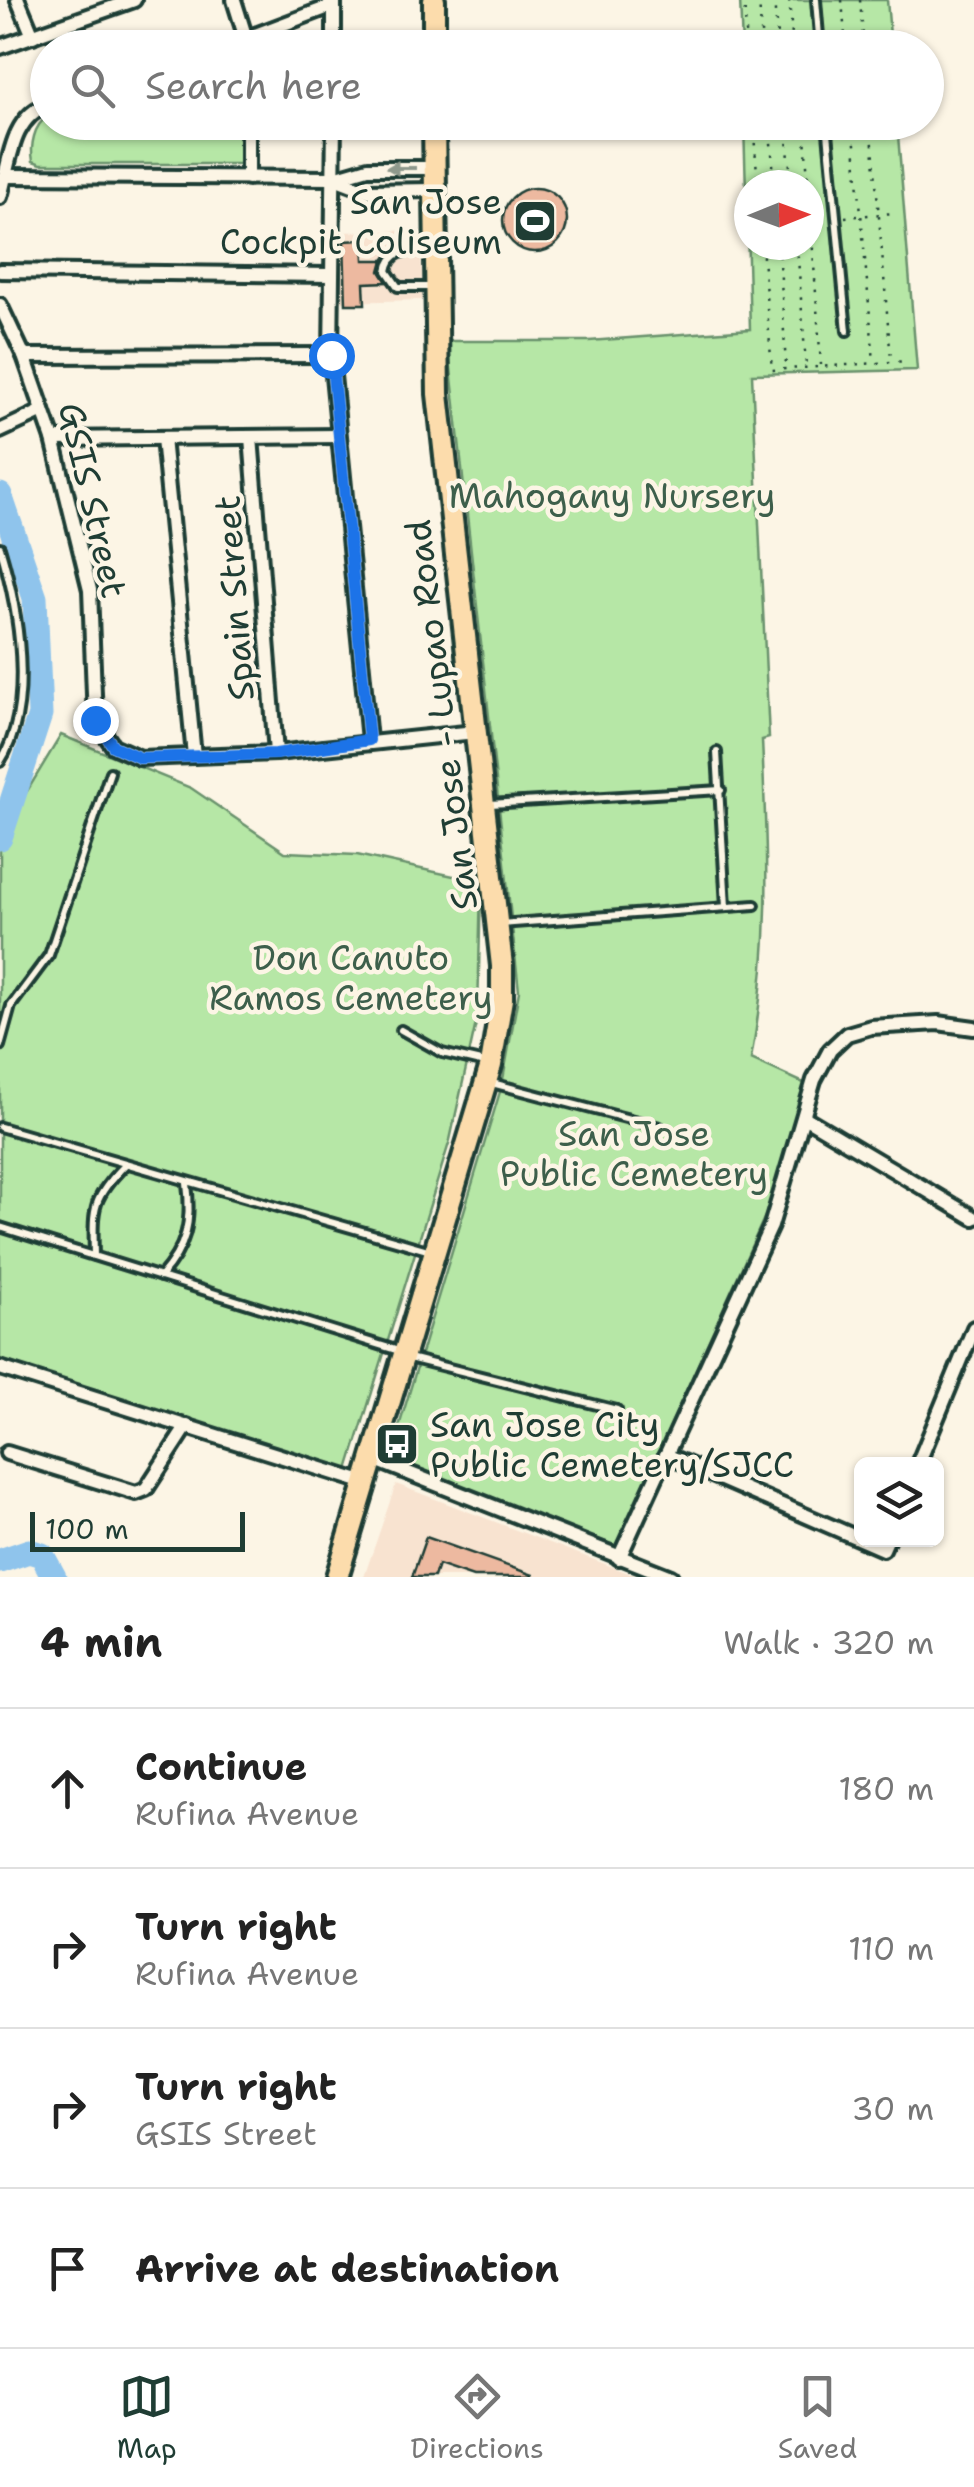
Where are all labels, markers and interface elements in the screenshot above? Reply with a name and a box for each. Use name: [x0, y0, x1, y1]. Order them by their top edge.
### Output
search box: [30, 30, 944, 140]
icon: search: [65, 58, 120, 113]
text: Search here: [145, 60, 362, 111]
one-way arrow: [384, 160, 416, 176]
north arrow: [734, 170, 824, 260]
place label: San Jose Cockpit Coliseum: [220, 178, 502, 265]
sports icon: San Jose Cockpit Coliseum: [512, 198, 558, 244]
route start: [309, 333, 355, 379]
street label: GSIS Street: [48, 398, 138, 602]
park label: Mahogany Nursery: [448, 472, 776, 519]
street label: Spain Street: [203, 494, 265, 702]
street label: San Jose - Lupao Road: [394, 517, 488, 913]
route end: [73, 698, 119, 744]
park label: Don Canuto Ramos Cemetery: [209, 934, 493, 1021]
park label: San Jose Public Cemetery: [500, 1110, 768, 1197]
place label: San Jose City Public Cemetery/SJCC: [430, 1401, 794, 1488]
bus stop icon: San Jose City Public Cemetery/SJCC: [374, 1421, 420, 1467]
map controls: [854, 1457, 944, 1547]
button: layers: [854, 1457, 944, 1547]
scale bar: [30, 1507, 245, 1552]
text: 100 m: [45, 1510, 129, 1548]
text: 4 min: [40, 1614, 162, 1670]
text: Walk · 320 m: [723, 1621, 934, 1664]
text: Continue: [135, 1741, 307, 1792]
icon: ahead: [40, 1761, 95, 1816]
text: 180 m: [838, 1767, 934, 1810]
text: Rufina Avenue: [135, 1792, 359, 1835]
text: Turn right: [135, 1901, 337, 1952]
icon: right: [40, 1921, 95, 1976]
text: 110 m: [848, 1927, 934, 1970]
text: Rufina Avenue: [135, 1952, 359, 1995]
text: Turn right: [135, 2061, 337, 2112]
icon: right: [40, 2081, 95, 2136]
text: 30 m: [851, 2087, 934, 2130]
text: GSIS Street: [135, 2112, 317, 2155]
icon: arrive: [40, 2241, 95, 2296]
text: Arrive at destination: [135, 2243, 559, 2294]
tab: Map: [117, 2369, 177, 2467]
tab: Directions: [410, 2369, 544, 2467]
tab: Saved: [778, 2369, 857, 2467]

